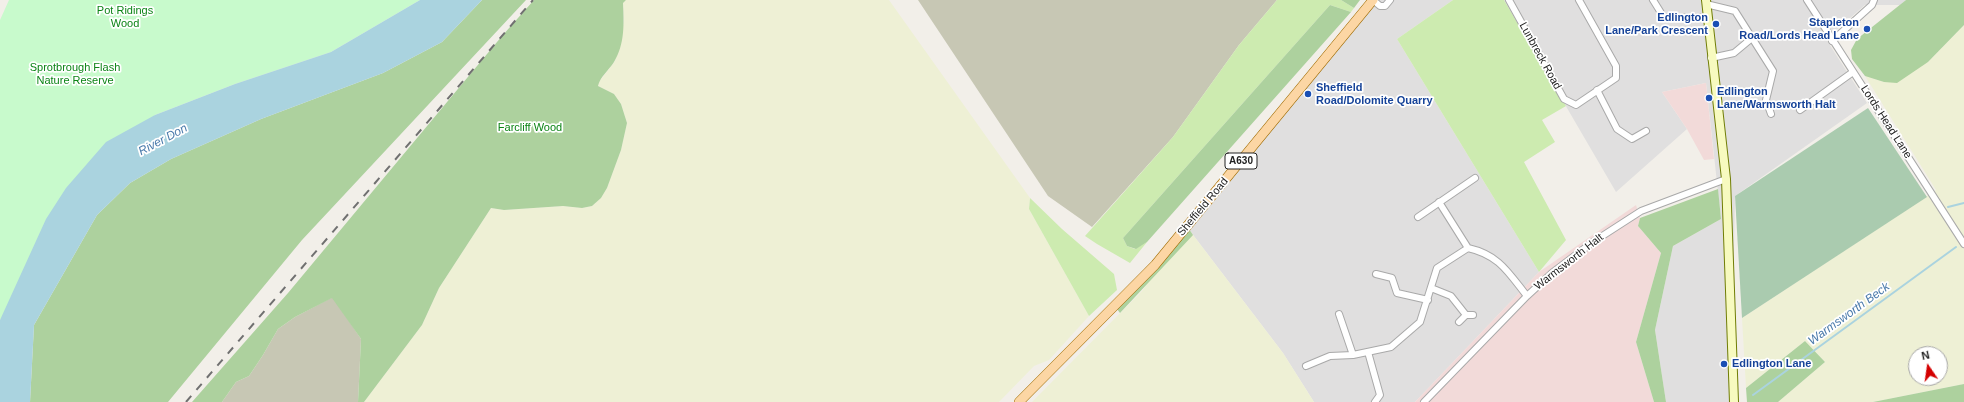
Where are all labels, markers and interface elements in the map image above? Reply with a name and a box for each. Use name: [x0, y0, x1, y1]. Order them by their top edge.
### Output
park label: Pot Ridings Wood: [97, 4, 153, 30]
place label: Edlington Lane/Park Crescent: [1605, 11, 1708, 37]
place label: Stapleton Road/Lords Head Lane: [1739, 16, 1859, 42]
marker: Edlington Lane/Park Crescent: [1711, 19, 1721, 29]
street label: Lunbreck Road: [1516, 20, 1564, 92]
marker: Stapleton Road/Lords Head Lane: [1862, 24, 1872, 34]
park label: Sprotbrough Flash Nature Reserve: [30, 61, 120, 87]
place label: Sheffield Road/Dolomite Quarry: [1316, 81, 1433, 107]
street label: Lords Head Lane: [1857, 83, 1915, 161]
place label: Edlington Lane/Warmsworth Halt: [1717, 85, 1836, 111]
marker: Sheffield Road/Dolomite Quarry: [1303, 89, 1313, 99]
marker: Edlington Lane/Warmsworth Halt: [1704, 93, 1714, 103]
water label: River Don: [136, 121, 190, 159]
park label: Farcliff Wood: [498, 121, 562, 135]
road number: A630: [1225, 153, 1257, 169]
street label: Sheffield Road: [1175, 175, 1231, 239]
street label: Warmsworth Halt: [1532, 231, 1606, 293]
water label: Warmsworth Beck: [1805, 280, 1893, 348]
north arrow: [1908, 346, 1948, 386]
text: N: [1920, 349, 1931, 362]
place label: Edlington Lane: [1732, 357, 1811, 371]
marker: Edlington Lane: [1719, 359, 1729, 369]

